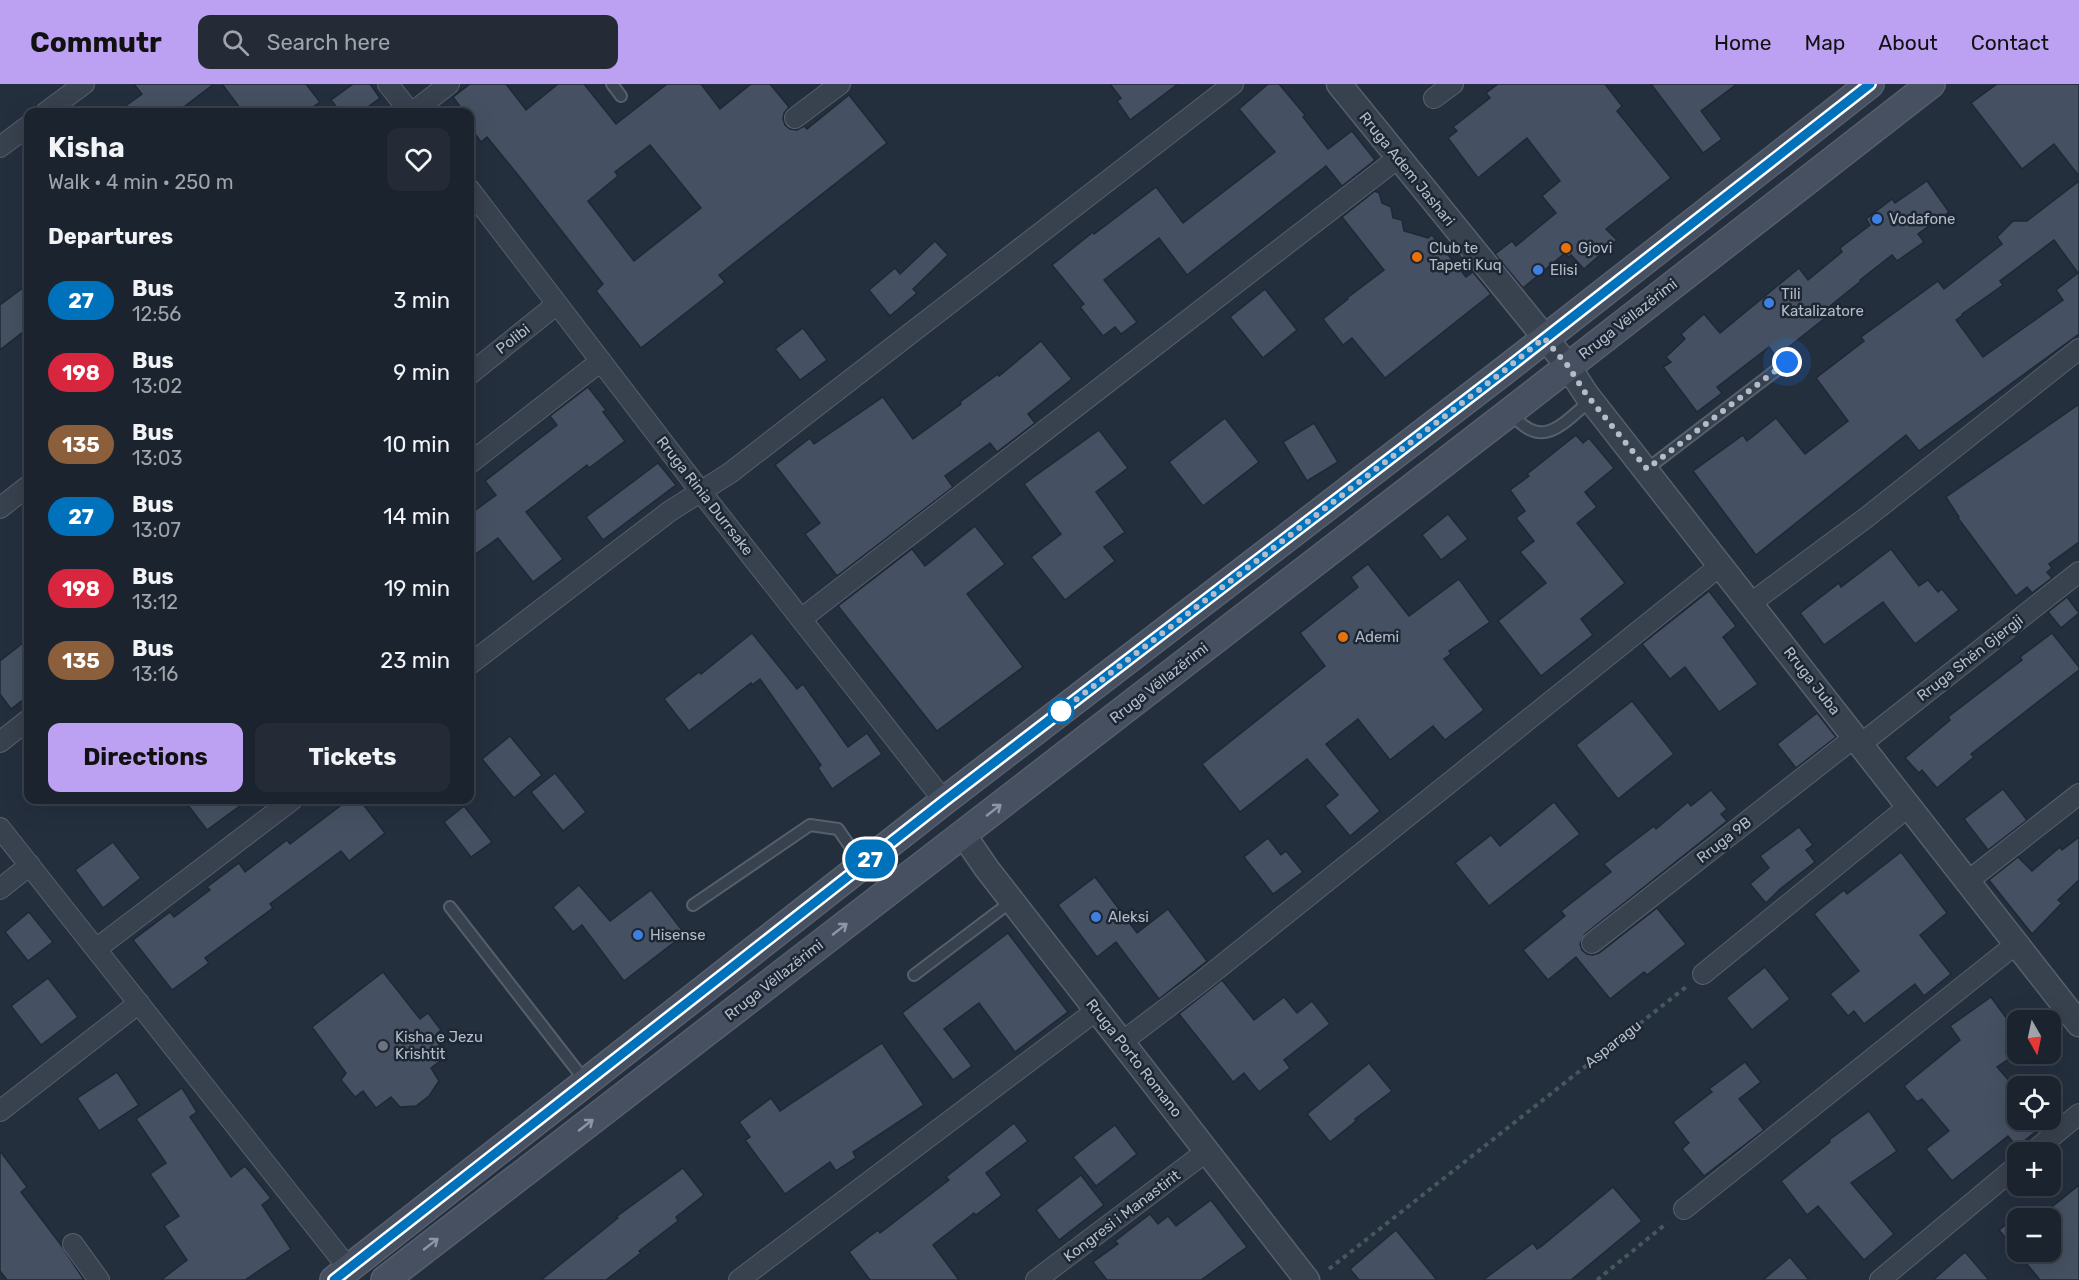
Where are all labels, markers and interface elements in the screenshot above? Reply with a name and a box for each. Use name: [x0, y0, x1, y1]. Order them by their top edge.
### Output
search box: [198, 15, 618, 69]
text: Commutr: [30, 26, 162, 59]
icon: search: [219, 26, 252, 59]
text: Search here: [267, 29, 390, 56]
text: Home: [1714, 30, 1771, 55]
text: Map: [1804, 30, 1845, 55]
text: About: [1878, 30, 1938, 55]
text: Contact: [1971, 30, 2049, 55]
street label: Rruga Adem Jashari: [1355, 108, 1459, 230]
button: heart: [387, 128, 450, 191]
text: Kisha: [48, 131, 125, 164]
text: Walk · 4 min · 250 m: [48, 170, 233, 194]
place label: Vodafone: [1889, 210, 1956, 228]
marker: Vodafone: [1870, 212, 1884, 226]
text: Departures: [48, 223, 173, 250]
place label: Club te Tapeti Kuq: [1429, 239, 1502, 274]
place label: Gjovi: [1578, 239, 1612, 257]
marker: Gjovi: [1559, 241, 1573, 255]
marker: Club te Tapeti Kuq: [1410, 250, 1424, 264]
place label: Elisi: [1550, 261, 1578, 279]
marker: Elisi: [1531, 263, 1545, 277]
text: Bus: [132, 275, 174, 302]
street label: Rruga Vëllazërimi: [1575, 275, 1681, 363]
place label: Tili Katalizatore: [1781, 285, 1864, 320]
text: 3 min: [393, 287, 450, 314]
text: 27: [68, 288, 94, 313]
marker: Tili Katalizatore: [1762, 296, 1776, 310]
text: 12:56: [132, 302, 181, 326]
street label: Polibi: [492, 320, 534, 358]
text: Bus: [132, 347, 174, 374]
your location: [1772, 347, 1802, 377]
text: 9 min: [393, 359, 450, 386]
text: 198: [62, 360, 100, 385]
text: 13:02: [132, 374, 182, 398]
text: Bus: [132, 419, 174, 446]
text: 10 min: [383, 431, 450, 458]
text: 135: [62, 432, 100, 457]
street label: Rruga Rinia Durrsake: [653, 433, 757, 559]
text: 13:03: [132, 446, 182, 470]
text: Bus: [132, 491, 174, 518]
text: 14 min: [383, 503, 450, 530]
text: 27: [68, 504, 94, 529]
text: 13:07: [132, 518, 181, 542]
text: Bus: [132, 563, 174, 590]
text: 19 min: [384, 575, 450, 602]
text: 198: [62, 576, 100, 601]
text: 13:12: [132, 590, 178, 614]
street label: Rruga Shën Gjergji: [1913, 611, 2027, 705]
place label: Ademi: [1355, 628, 1399, 646]
marker: Ademi: [1336, 630, 1350, 644]
text: Bus: [132, 635, 174, 662]
street label: Rruga Vëllazërimi: [1106, 639, 1212, 727]
street label: Rruga Juba: [1780, 643, 1844, 719]
text: 23 min: [380, 647, 450, 674]
text: 135: [62, 648, 100, 673]
text: 13:16: [132, 662, 178, 686]
unlabelled marker: [1048, 698, 1074, 724]
button: Directions: [48, 723, 243, 792]
button: Tickets: [255, 723, 450, 792]
one-way arrow: [986, 804, 1002, 817]
street label: Rruga 9B: [1693, 813, 1755, 867]
line badge: 27: [843, 840, 897, 878]
text: 27: [857, 847, 883, 872]
place label: Aleksi: [1108, 908, 1149, 926]
marker: Aleksi: [1089, 910, 1103, 924]
one-way arrow: [832, 923, 848, 936]
place label: Hisense: [650, 926, 706, 944]
marker: Hisense: [631, 928, 645, 942]
street label: Rruga Vëllazërimi: [721, 936, 827, 1024]
street label: Rruga Porto Romano: [1082, 995, 1186, 1121]
north arrow: [2007, 1010, 2061, 1064]
map controls: [2007, 1010, 2061, 1262]
street label: Asparagu: [1581, 1016, 1645, 1072]
place label: Kisha e Jezu Krishtit: [395, 1028, 483, 1063]
marker: Kisha e Jezu Krishtit: [376, 1039, 390, 1053]
button: locate: [2007, 1076, 2061, 1130]
one-way arrow: [577, 1119, 593, 1132]
button: +: [2007, 1142, 2061, 1196]
street label: Kongresi i Manastirit: [1060, 1166, 1184, 1266]
button: −: [2007, 1208, 2061, 1262]
one-way arrow: [423, 1238, 439, 1251]

